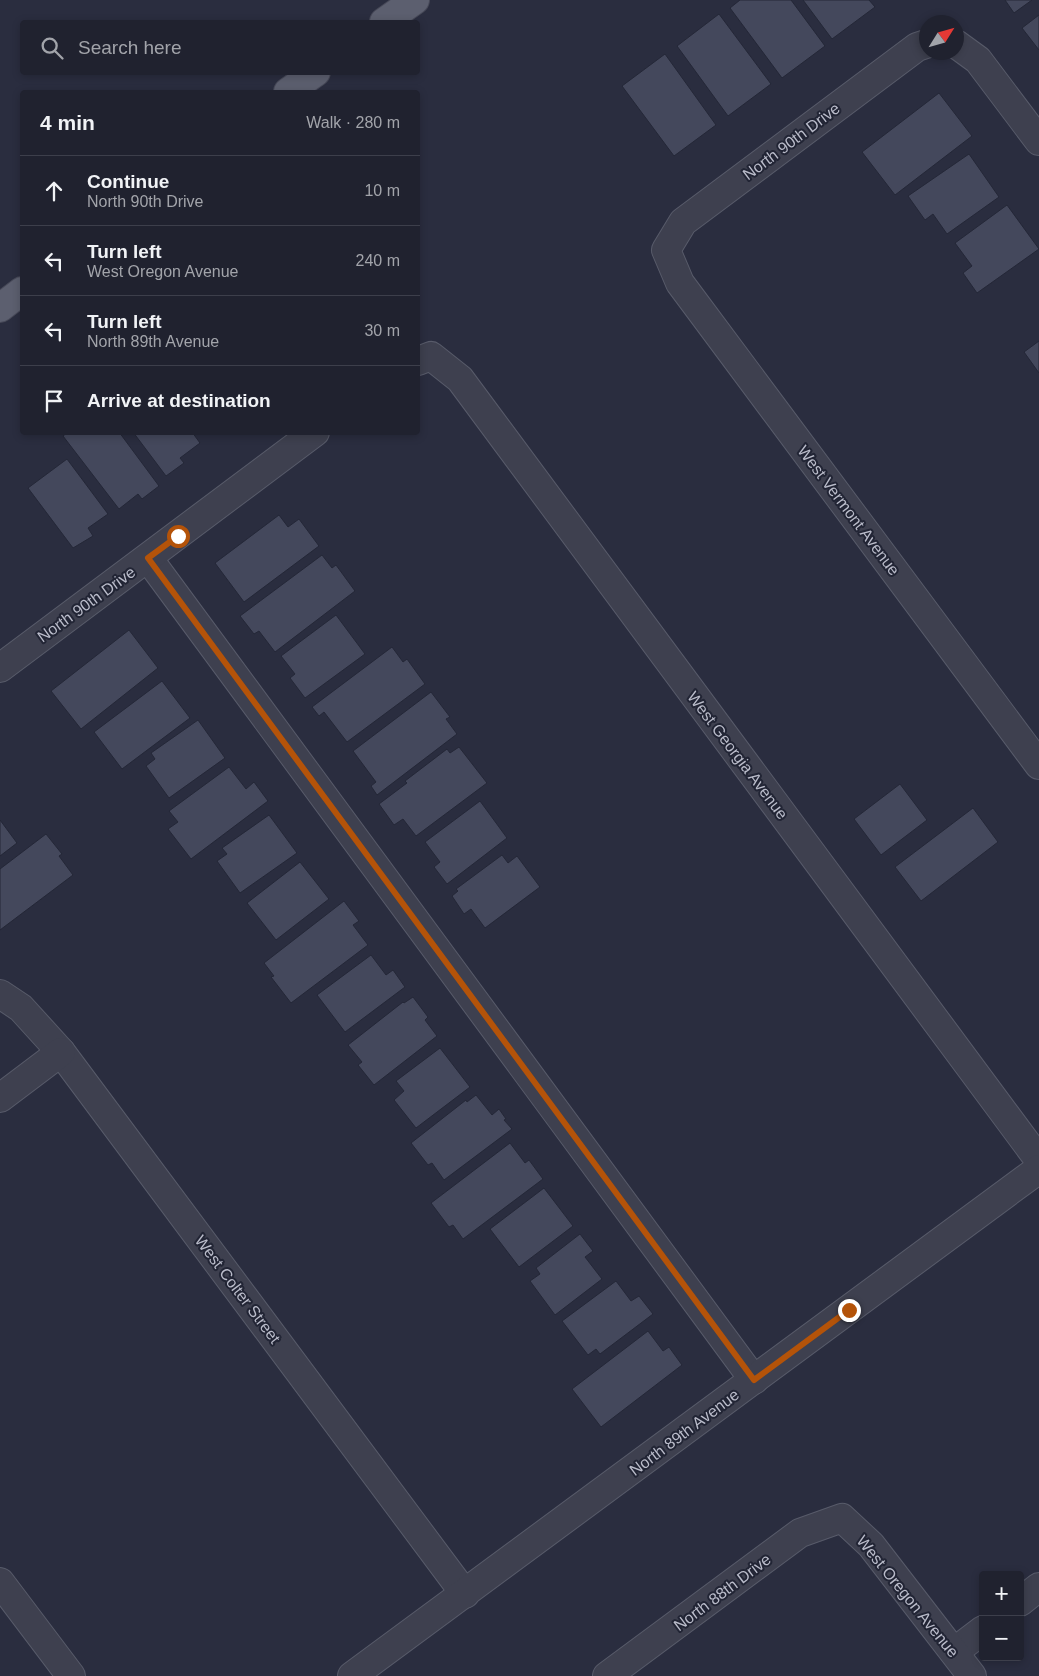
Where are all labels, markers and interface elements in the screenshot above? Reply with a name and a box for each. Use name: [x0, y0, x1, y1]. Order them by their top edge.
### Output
north arrow: [919, 15, 964, 60]
search box: [20, 20, 420, 75]
icon: search: [38, 34, 66, 62]
text: Search here: [78, 37, 182, 58]
street label: North 90th Drive: [740, 99, 843, 183]
text: 4 min: [40, 111, 95, 134]
text: Walk · 280 m: [306, 114, 400, 131]
text: Continue: [87, 171, 169, 192]
icon: ahead: [40, 177, 68, 205]
text: 10 m: [364, 182, 400, 199]
text: North 90th Drive: [87, 193, 204, 210]
text: Turn left: [87, 241, 162, 262]
icon: left: [40, 247, 68, 275]
text: 240 m: [356, 252, 400, 269]
text: West Oregon Avenue: [87, 263, 239, 280]
text: Turn left: [87, 311, 162, 332]
icon: left: [40, 317, 68, 345]
text: 30 m: [364, 322, 400, 339]
text: North 89th Avenue: [87, 333, 219, 350]
icon: arrive: [40, 387, 68, 415]
text: Arrive at destination: [87, 390, 271, 411]
street label: West Vermont Avenue: [794, 442, 903, 578]
route start: [167, 525, 190, 548]
street label: North 90th Drive: [34, 563, 138, 646]
street label: West Georgia Avenue: [684, 688, 791, 822]
street label: West Colter Street: [192, 1232, 284, 1347]
route end: [838, 1299, 861, 1322]
street label: North 89th Avenue: [626, 1386, 742, 1479]
street label: West Oregon Avenue: [853, 1532, 962, 1661]
street label: North 88th Drive: [671, 1550, 774, 1634]
map controls: [979, 1571, 1024, 1661]
button: +: [979, 1571, 1024, 1616]
button: −: [979, 1616, 1024, 1661]

